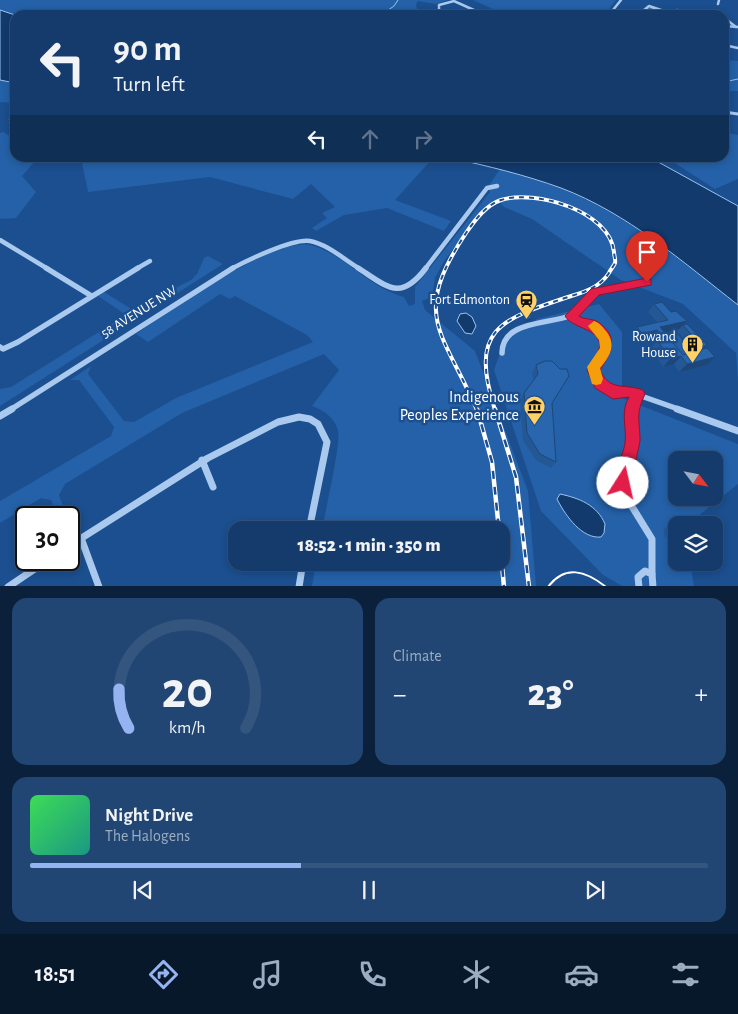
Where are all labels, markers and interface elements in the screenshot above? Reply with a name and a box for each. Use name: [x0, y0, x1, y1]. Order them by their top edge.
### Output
icon: left: [30, 30, 95, 95]
text: 90 m: [113, 32, 182, 67]
text: Turn left: [113, 73, 185, 95]
icon: left: [303, 125, 331, 153]
icon: ahead: [356, 125, 384, 153]
icon: right: [409, 125, 437, 153]
pin: [626, 231, 668, 282]
icon: arrive: [633, 238, 661, 266]
street label: 58 AVENUE NW: [99, 283, 180, 341]
station icon: Fort Edmonton: [514, 288, 538, 319]
place label: Fort Edmonton: [429, 293, 510, 307]
place label: Rowand House: [632, 330, 676, 360]
building icon: Rowand House: [680, 333, 704, 364]
place label: Indigenous Peoples Experience: [400, 389, 519, 423]
museum icon: Indigenous Peoples Experience: [523, 394, 547, 425]
north arrow: [668, 451, 722, 506]
map controls: [668, 451, 723, 571]
position arrow: [596, 456, 648, 508]
speed limit sign: 30: [15, 506, 80, 571]
button: layers: [668, 516, 723, 571]
text: 18:52 · 1 min · 350 m: [297, 536, 441, 555]
text: Climate: [393, 648, 442, 664]
text: 20: [162, 665, 213, 717]
text: 23°: [527, 675, 574, 713]
text: −: [393, 681, 406, 709]
text: +: [695, 681, 708, 709]
text: km/h: [169, 719, 206, 737]
text: Night Drive: [105, 806, 193, 825]
text: The Halogens: [105, 828, 190, 844]
icon: previous: [129, 876, 157, 904]
icon: pause: [355, 876, 383, 904]
icon: next: [581, 876, 609, 904]
icon: directions: [146, 957, 181, 992]
icon: music: [250, 957, 285, 992]
icon: phone: [355, 957, 390, 992]
icon: climate: [459, 957, 494, 992]
icon: car: [564, 957, 599, 992]
icon: filters: [668, 957, 703, 992]
text: 18:51: [35, 963, 76, 985]

